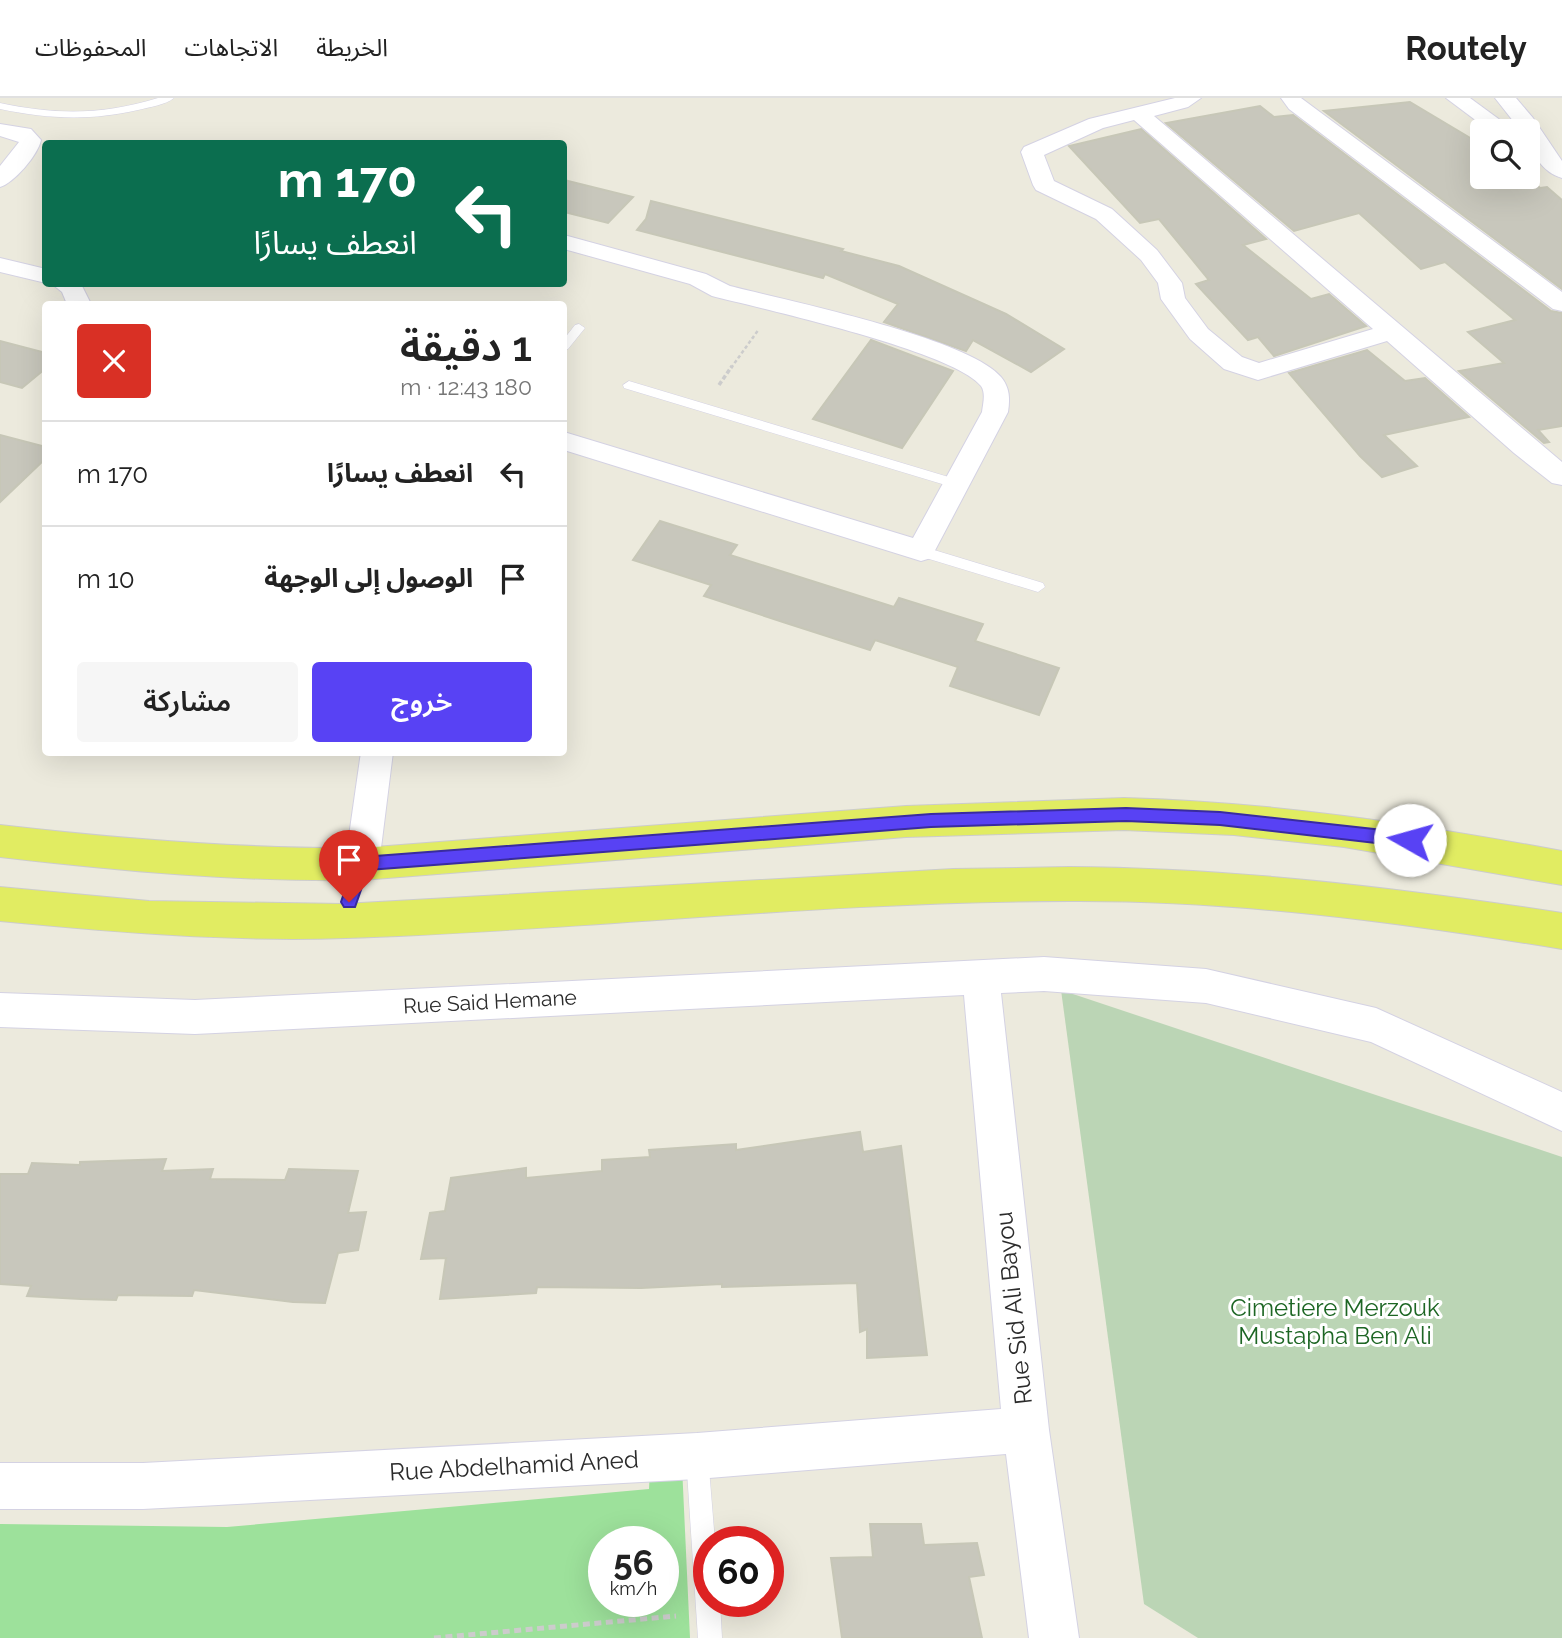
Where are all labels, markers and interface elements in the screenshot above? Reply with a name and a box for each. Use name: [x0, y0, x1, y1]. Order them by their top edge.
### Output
text: Routely: [1405, 29, 1527, 68]
text: المحفوظات: [35, 33, 146, 62]
text: الاتجاهات: [184, 33, 278, 62]
text: الخريطة: [316, 33, 388, 62]
map controls: [1470, 119, 1540, 189]
button: search: [1470, 119, 1540, 189]
text: 170 m: [278, 151, 417, 208]
icon: left: [441, 168, 532, 259]
text: انعطف يسارًا: [253, 224, 417, 261]
text: 1 دقيقة: [400, 322, 532, 371]
button: close: [77, 324, 151, 398]
text: 180 m · 12:43: [400, 373, 532, 400]
icon: left: [494, 455, 532, 493]
text: انعطف يسارًا: [327, 458, 473, 488]
text: 170 m: [77, 459, 148, 489]
icon: arrive: [494, 560, 532, 598]
text: الوصول إلى الوجهة: [264, 563, 473, 593]
text: 10 m: [77, 564, 135, 594]
button: مشاركة: [77, 662, 298, 742]
button: خروج: [312, 662, 532, 742]
position arrow: [1373, 803, 1447, 877]
pin: [319, 830, 379, 902]
icon: arrive: [330, 841, 368, 879]
street label: Rue Said Hemane: [403, 984, 577, 1019]
street label: Rue Sid Ali Bayou: [989, 1210, 1038, 1406]
park label: Cimetiere Merzouk Mustapha Ben Ali: [1230, 1293, 1440, 1350]
street label: Rue Abdelhamid Aned: [389, 1444, 639, 1487]
speed limit sign: 60: [693, 1526, 784, 1617]
text: 56: [613, 1542, 654, 1583]
text: km/h: [610, 1578, 657, 1599]

